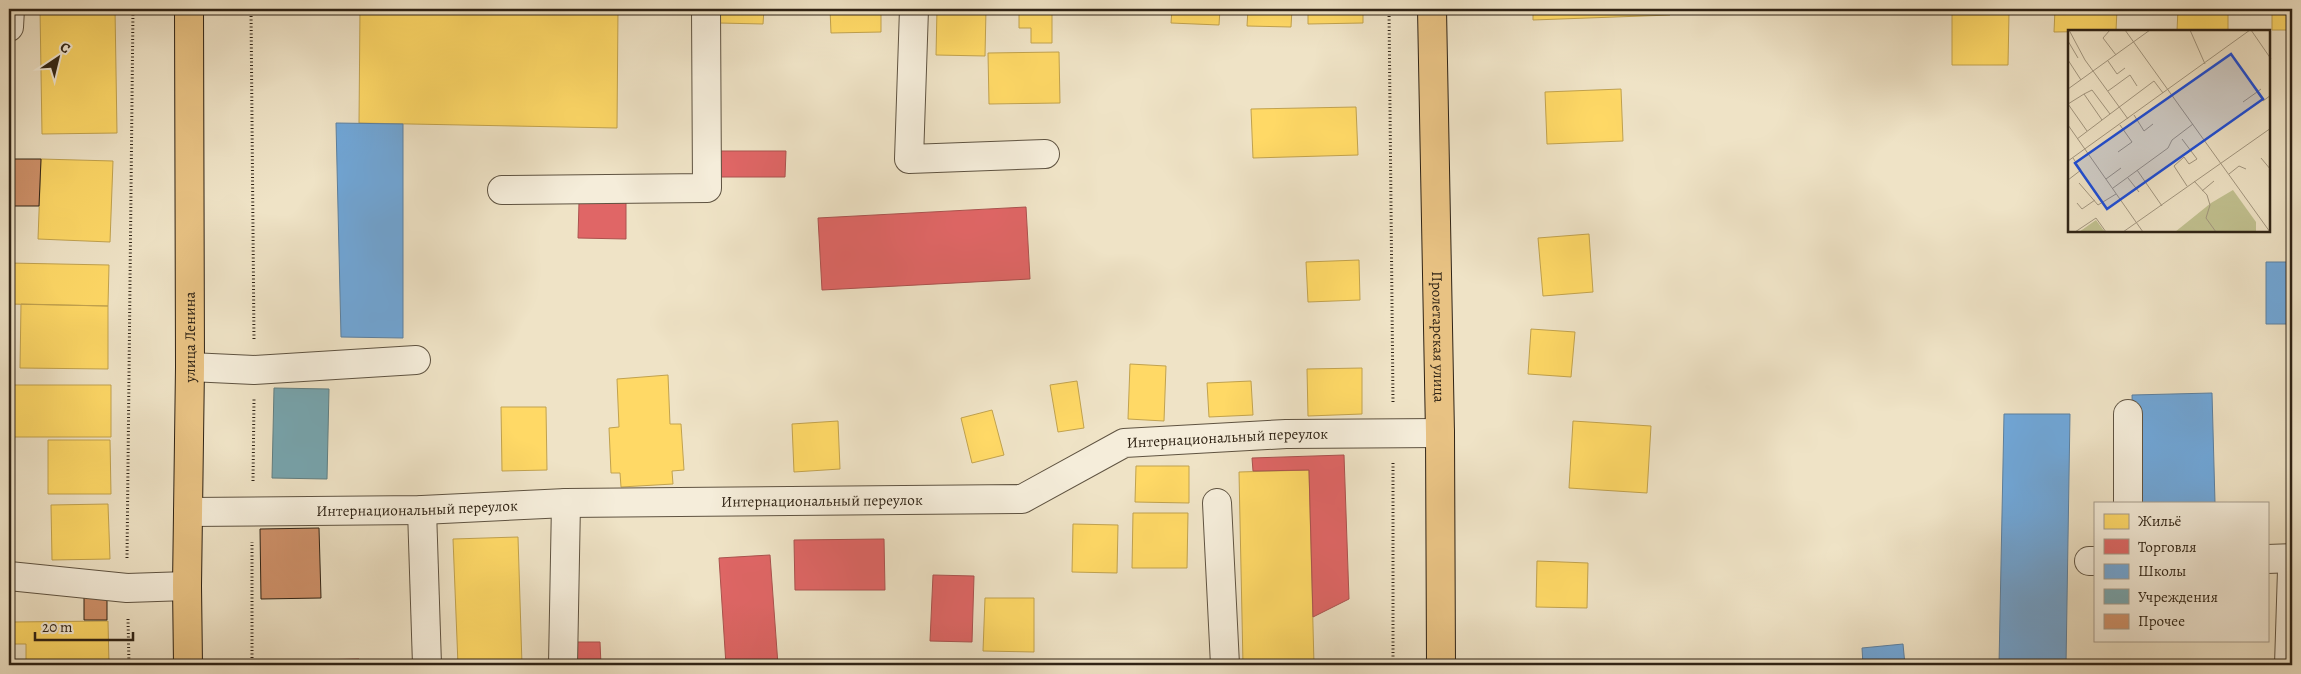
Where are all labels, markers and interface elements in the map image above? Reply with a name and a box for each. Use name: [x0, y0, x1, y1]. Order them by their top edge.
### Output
inset map: [2068, 30, 2271, 232]
north arrow: [32, 32, 82, 82]
text: С: [56, 38, 74, 58]
street label: Пролетарская улица: [1427, 271, 1449, 403]
street label: улица Ленина: [180, 292, 200, 384]
street label: Интернациональный переулок: [1126, 424, 1328, 453]
street label: Интернациональный переулок: [721, 490, 923, 512]
street label: Интернациональный переулок: [316, 495, 518, 521]
legend: [2094, 502, 2268, 642]
text: Жильё: [2138, 511, 2181, 531]
text: Торговля: [2138, 537, 2196, 557]
text: Школы: [2138, 561, 2186, 581]
text: Учреждения: [2138, 587, 2218, 607]
scale bar: [35, 609, 132, 641]
text: Прочее: [2138, 611, 2185, 631]
text: 20 m: [42, 617, 73, 637]

